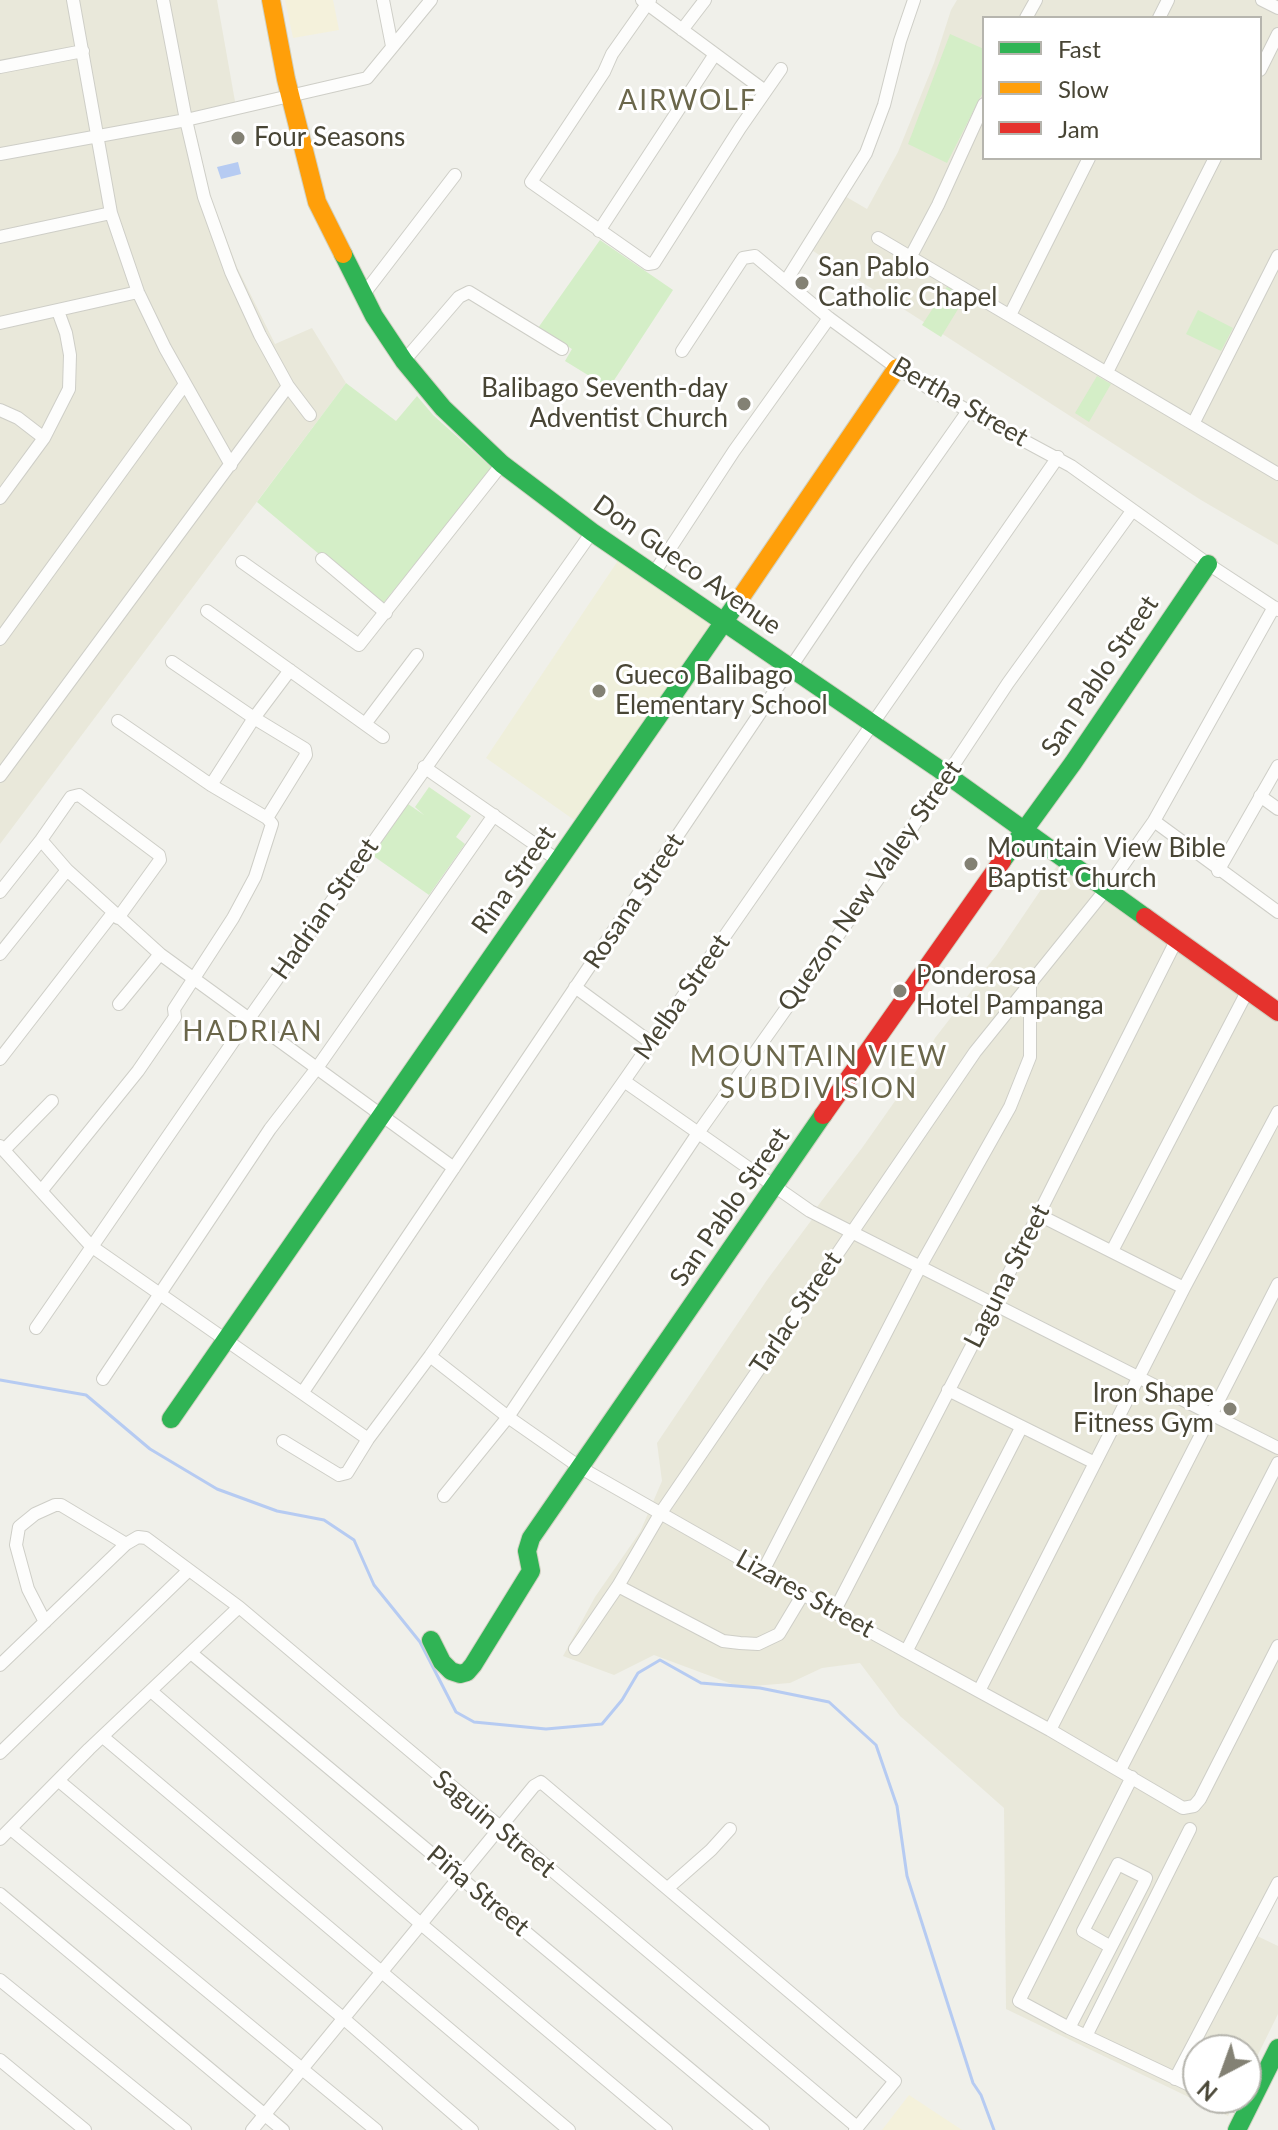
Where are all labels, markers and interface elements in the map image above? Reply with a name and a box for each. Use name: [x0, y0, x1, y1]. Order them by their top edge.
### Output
legend: [982, 16, 1262, 160]
text: Fast: [1058, 34, 1101, 63]
text: Slow: [1058, 74, 1109, 103]
district label: AIRWOLF: [618, 84, 758, 118]
text: Jam: [1058, 114, 1099, 143]
place label: Four Seasons: [254, 122, 405, 154]
marker: Four Seasons: [229, 129, 247, 147]
place label: San Pablo Catholic Chapel: [818, 252, 997, 314]
marker: San Pablo Catholic Chapel: [793, 274, 811, 292]
street label: Bertha Street: [887, 351, 1033, 453]
place label: Balibago Seventh-day Adventist Church: [481, 373, 728, 434]
marker: Balibago Seventh-day Adventist Church: [735, 395, 753, 413]
street label: Don Gueco Avenue: [587, 489, 787, 641]
street label: San Pablo Street: [1035, 590, 1165, 762]
place label: Gueco Balibago Elementary School: [615, 660, 828, 722]
marker: Gueco Balibago Elementary School: [590, 682, 608, 700]
street label: Quezon New Valley Street: [771, 755, 969, 1017]
street label: Rina Street: [465, 820, 563, 940]
street label: Rosana Street: [577, 827, 691, 975]
street label: Hadrian Street: [265, 832, 385, 986]
place label: Mountain View Bible Baptist Church: [987, 833, 1226, 894]
marker: Mountain View Bible Baptist Church: [962, 855, 980, 873]
street label: Melba Street: [627, 928, 737, 1066]
place label: Ponderosa Hotel Pampanga: [916, 960, 1104, 1022]
marker: Ponderosa Hotel Pampanga: [891, 982, 909, 1000]
district label: HADRIAN: [182, 1015, 324, 1049]
district label: MOUNTAIN VIEW SUBDIVISION: [690, 1040, 948, 1106]
street label: San Pablo Street: [664, 1122, 796, 1292]
street label: Laguna Street: [958, 1199, 1056, 1353]
street label: Tarlac Street: [744, 1246, 848, 1380]
place label: Iron Shape Fitness Gym: [1073, 1378, 1214, 1440]
marker: Iron Shape Fitness Gym: [1221, 1400, 1239, 1418]
street label: Lizares Street: [730, 1543, 880, 1645]
street label: Saguin Street: [426, 1764, 562, 1884]
street label: Piña Street: [420, 1839, 536, 1943]
north arrow: [1182, 2034, 1262, 2114]
text: N: [1192, 2075, 1222, 2107]

